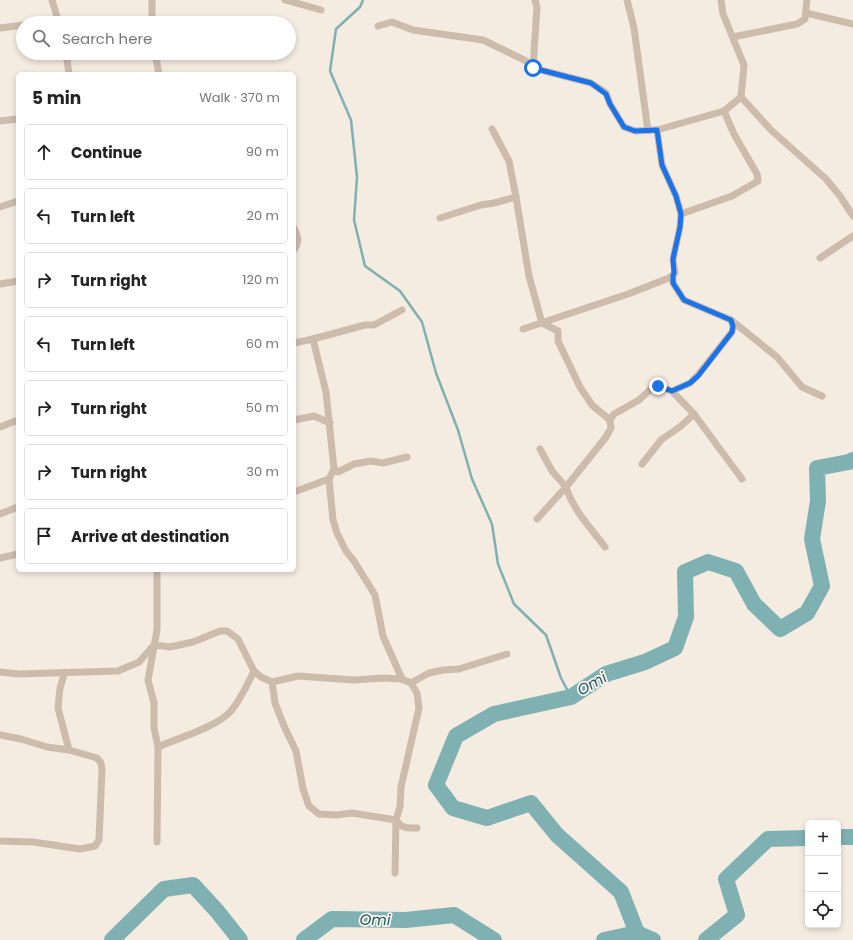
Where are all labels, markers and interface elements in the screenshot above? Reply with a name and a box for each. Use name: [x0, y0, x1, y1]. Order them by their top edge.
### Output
search box: [16, 16, 296, 60]
icon: search: [30, 27, 52, 49]
text: Search here: [62, 28, 152, 49]
route start: [524, 59, 542, 77]
text: 5 min: [32, 86, 81, 110]
text: Walk · 370 m: [199, 88, 280, 107]
icon: ahead: [33, 141, 55, 163]
text: Continue: [71, 142, 142, 163]
text: 90 m: [246, 142, 279, 161]
icon: left: [33, 205, 55, 227]
text: Turn left: [71, 206, 135, 227]
text: 20 m: [246, 206, 279, 225]
icon: right: [33, 269, 55, 291]
text: Turn right: [71, 270, 147, 291]
text: 120 m: [242, 270, 279, 289]
icon: left: [33, 333, 55, 355]
text: Turn left: [71, 334, 135, 355]
text: 60 m: [246, 334, 279, 353]
route end: [649, 377, 667, 395]
icon: right: [33, 397, 55, 419]
text: Turn right: [71, 398, 147, 419]
text: 50 m: [246, 398, 279, 417]
icon: right: [33, 461, 55, 483]
text: Turn right: [71, 462, 147, 483]
text: 30 m: [246, 462, 279, 481]
icon: arrive: [33, 525, 55, 547]
text: Arrive at destination: [71, 526, 229, 547]
water label: Omi: [573, 667, 611, 700]
map controls: [805, 820, 841, 928]
button: +: [805, 820, 841, 856]
button: −: [805, 856, 841, 892]
button: locate: [805, 892, 841, 928]
water label: Omi: [359, 909, 391, 930]

